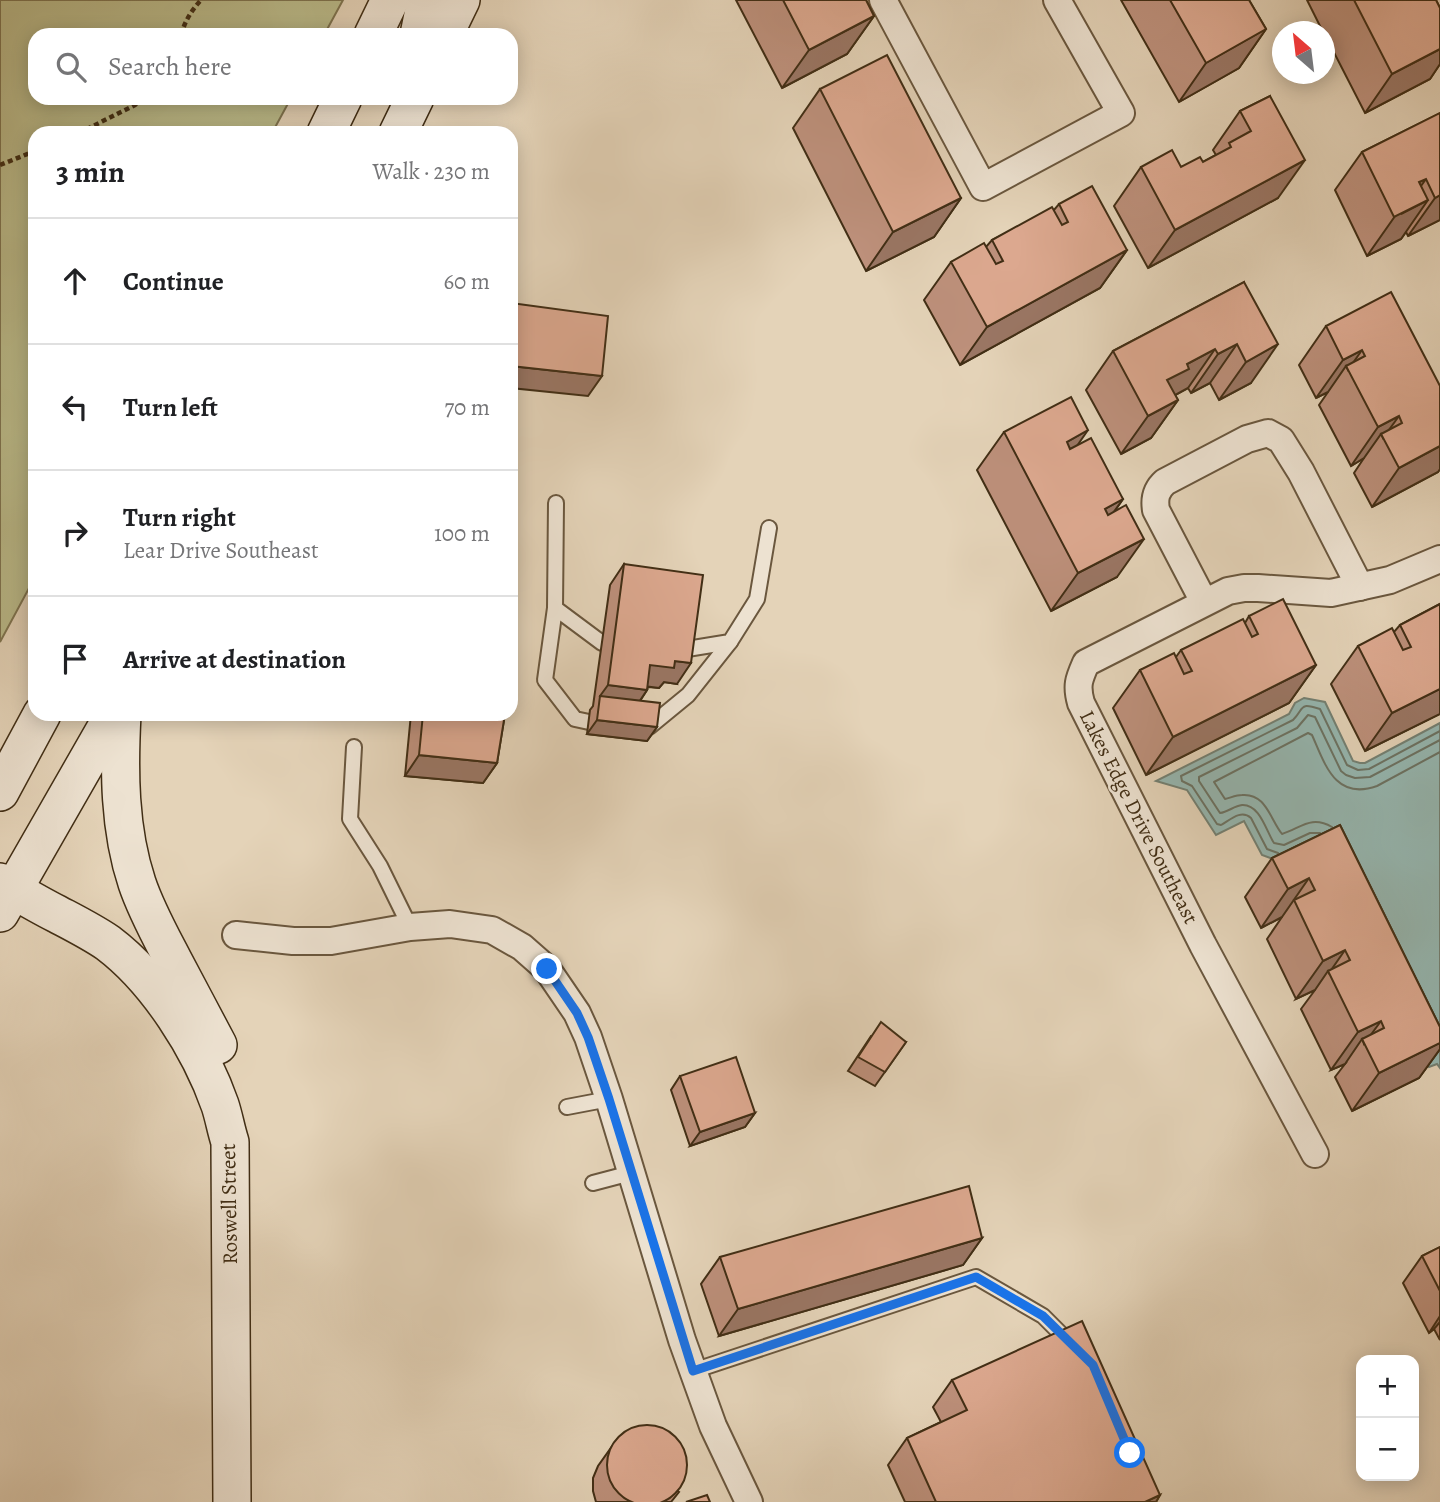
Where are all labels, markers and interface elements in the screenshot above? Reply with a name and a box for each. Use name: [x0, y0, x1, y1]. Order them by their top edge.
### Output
north arrow: [1272, 21, 1335, 84]
search box: [28, 28, 518, 105]
icon: search: [52, 48, 90, 86]
text: Search here: [108, 49, 232, 84]
text: 3 min: [56, 152, 125, 192]
text: Walk · 230 m: [373, 156, 490, 187]
icon: ahead: [56, 262, 94, 300]
text: Continue: [123, 264, 224, 299]
text: 60 m: [443, 266, 490, 297]
icon: left: [56, 388, 94, 426]
text: Turn left: [123, 390, 218, 425]
text: 70 m: [444, 392, 490, 423]
text: Turn right: [123, 500, 236, 535]
icon: right: [56, 514, 94, 552]
text: 100 m: [434, 518, 490, 549]
text: Lear Drive Southeast: [123, 535, 319, 566]
icon: arrive: [56, 640, 94, 678]
text: Arrive at destination: [123, 642, 346, 677]
street label: Lakes Edge Drive Southeast: [1073, 705, 1205, 929]
route end: [531, 953, 562, 984]
street label: Roswell Street: [214, 1143, 244, 1265]
map controls: [1356, 1355, 1419, 1481]
button: +: [1356, 1355, 1419, 1418]
button: −: [1356, 1418, 1419, 1481]
route start: [1114, 1437, 1145, 1468]

